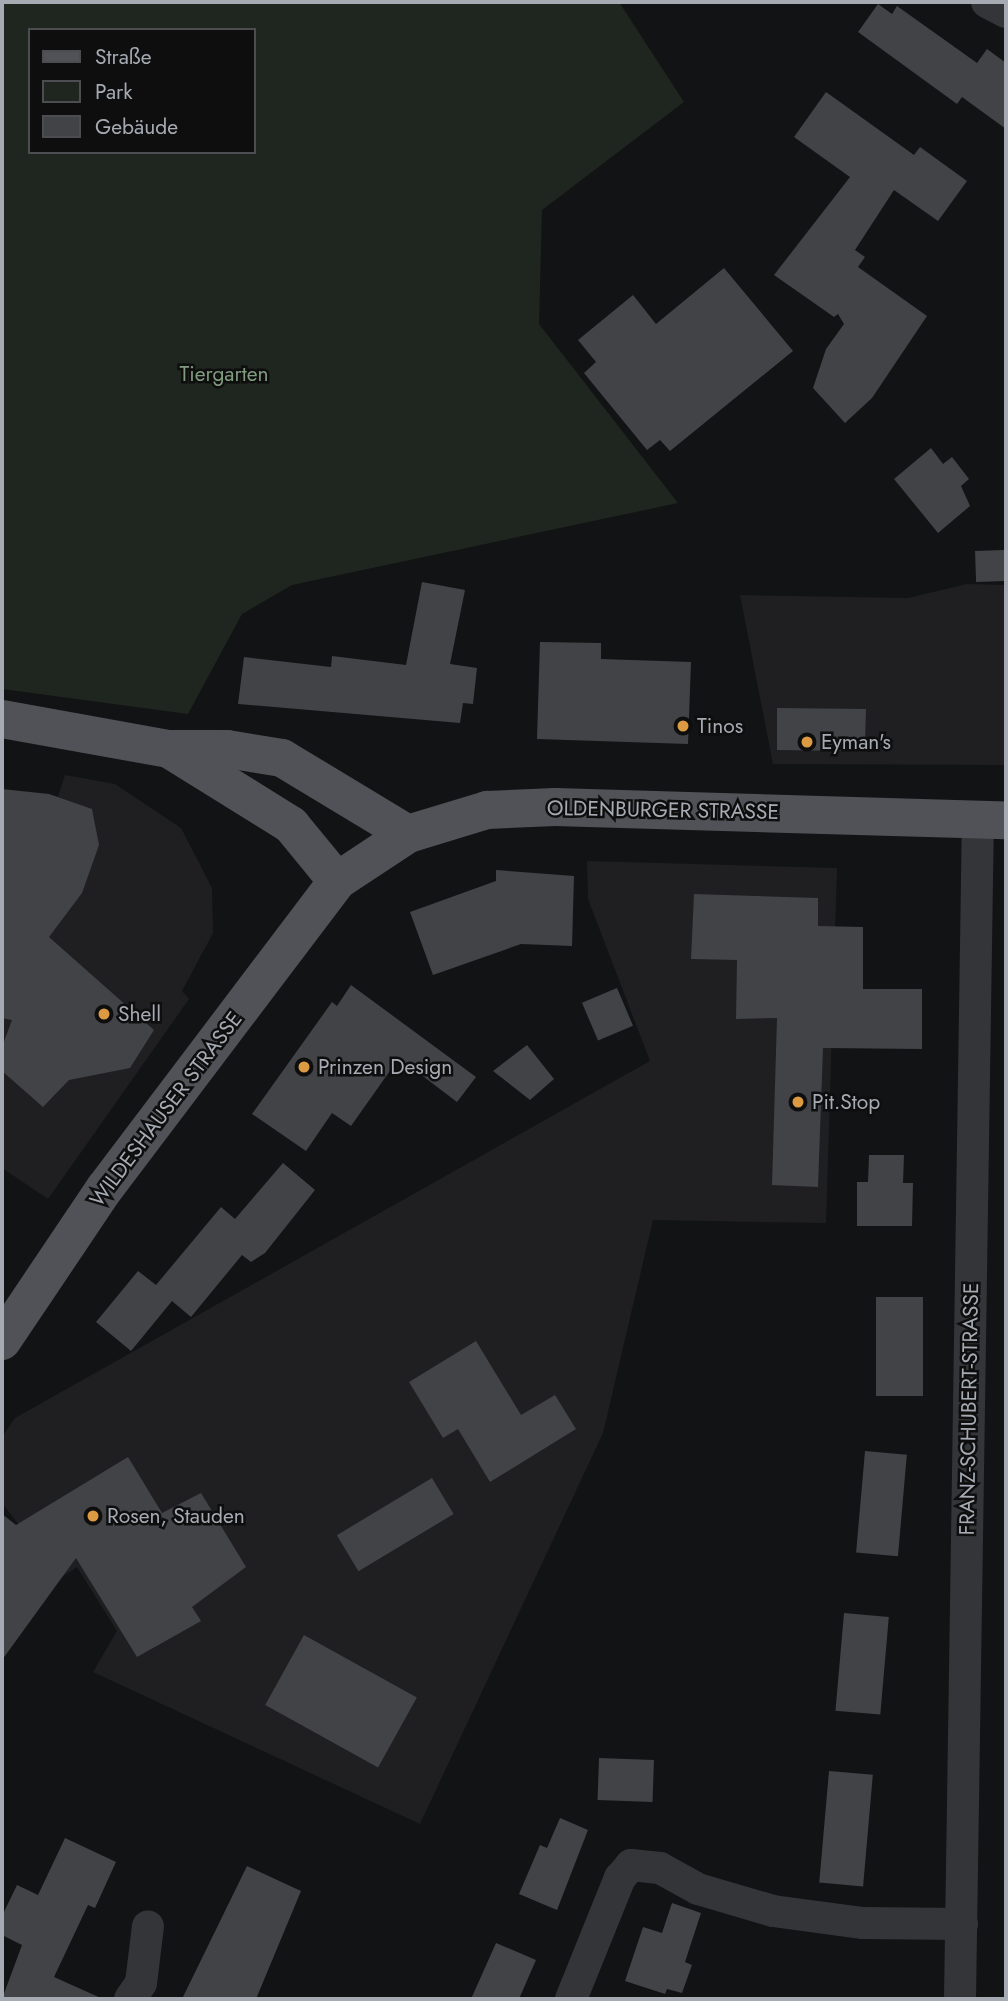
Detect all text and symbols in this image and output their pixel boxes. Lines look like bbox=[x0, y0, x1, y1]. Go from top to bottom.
legend bbox=[28, 28, 256, 154]
text: Straße bbox=[95, 42, 152, 72]
text: Park bbox=[95, 77, 132, 107]
text: Gebäude bbox=[95, 112, 178, 142]
park label: Tiergarten bbox=[179, 361, 269, 387]
place label: Tinos bbox=[697, 713, 743, 739]
marker: Tinos bbox=[675, 718, 691, 734]
place label: Eyman's bbox=[821, 729, 891, 755]
marker: Eyman's bbox=[799, 734, 815, 750]
street label: OLDENBURGER STRASSE bbox=[547, 795, 779, 825]
place label: Shell bbox=[118, 1001, 161, 1027]
marker: Shell bbox=[96, 1006, 112, 1022]
street label: WILDESHAUSER STRASSE bbox=[85, 1007, 247, 1211]
place label: Prinzen Design bbox=[318, 1054, 452, 1080]
marker: Prinzen Design bbox=[296, 1059, 312, 1075]
place label: Pit.Stop bbox=[812, 1089, 880, 1115]
marker: Pit.Stop bbox=[790, 1094, 806, 1110]
street label: FRANZ-SCHUBERT-STRASSE bbox=[954, 1282, 984, 1536]
place label: Rosen, Stauden bbox=[107, 1503, 245, 1529]
marker: Rosen, Stauden bbox=[85, 1508, 101, 1524]

